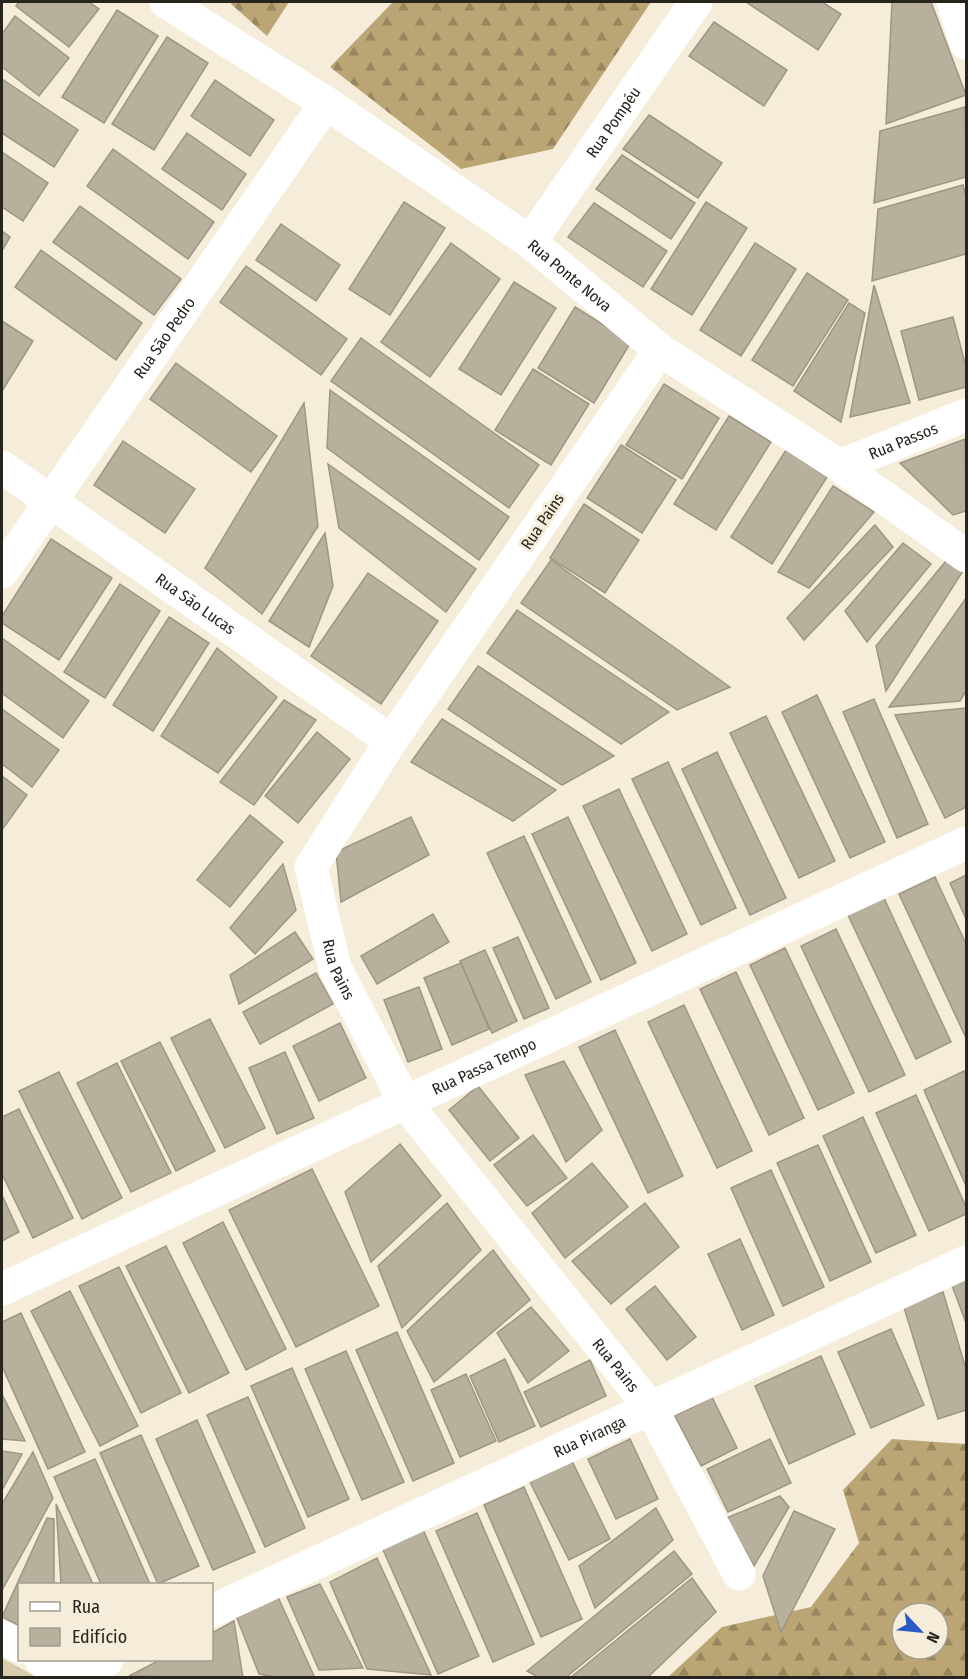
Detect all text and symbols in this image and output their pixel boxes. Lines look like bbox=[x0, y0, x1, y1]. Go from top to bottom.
street label: Rua Pompéu bbox=[582, 83, 645, 161]
street label: Rua Ponte Nova bbox=[524, 235, 615, 316]
street label: Rua São Pedro bbox=[130, 293, 199, 382]
street label: Rua Passos bbox=[866, 418, 941, 463]
street label: Rua Pains bbox=[517, 490, 568, 553]
street label: Rua São Lucas bbox=[152, 569, 239, 639]
street label: Rua Pains bbox=[318, 937, 359, 1003]
street label: Rua Passa Tempo bbox=[429, 1034, 539, 1099]
street label: Rua Pains bbox=[588, 1335, 643, 1396]
street label: Rua Piranga bbox=[551, 1412, 629, 1462]
legend bbox=[18, 1583, 213, 1661]
text: Rua bbox=[72, 1596, 100, 1618]
north arrow bbox=[890, 1601, 950, 1661]
text: Edifício bbox=[72, 1626, 127, 1648]
text: N bbox=[922, 1629, 944, 1646]

